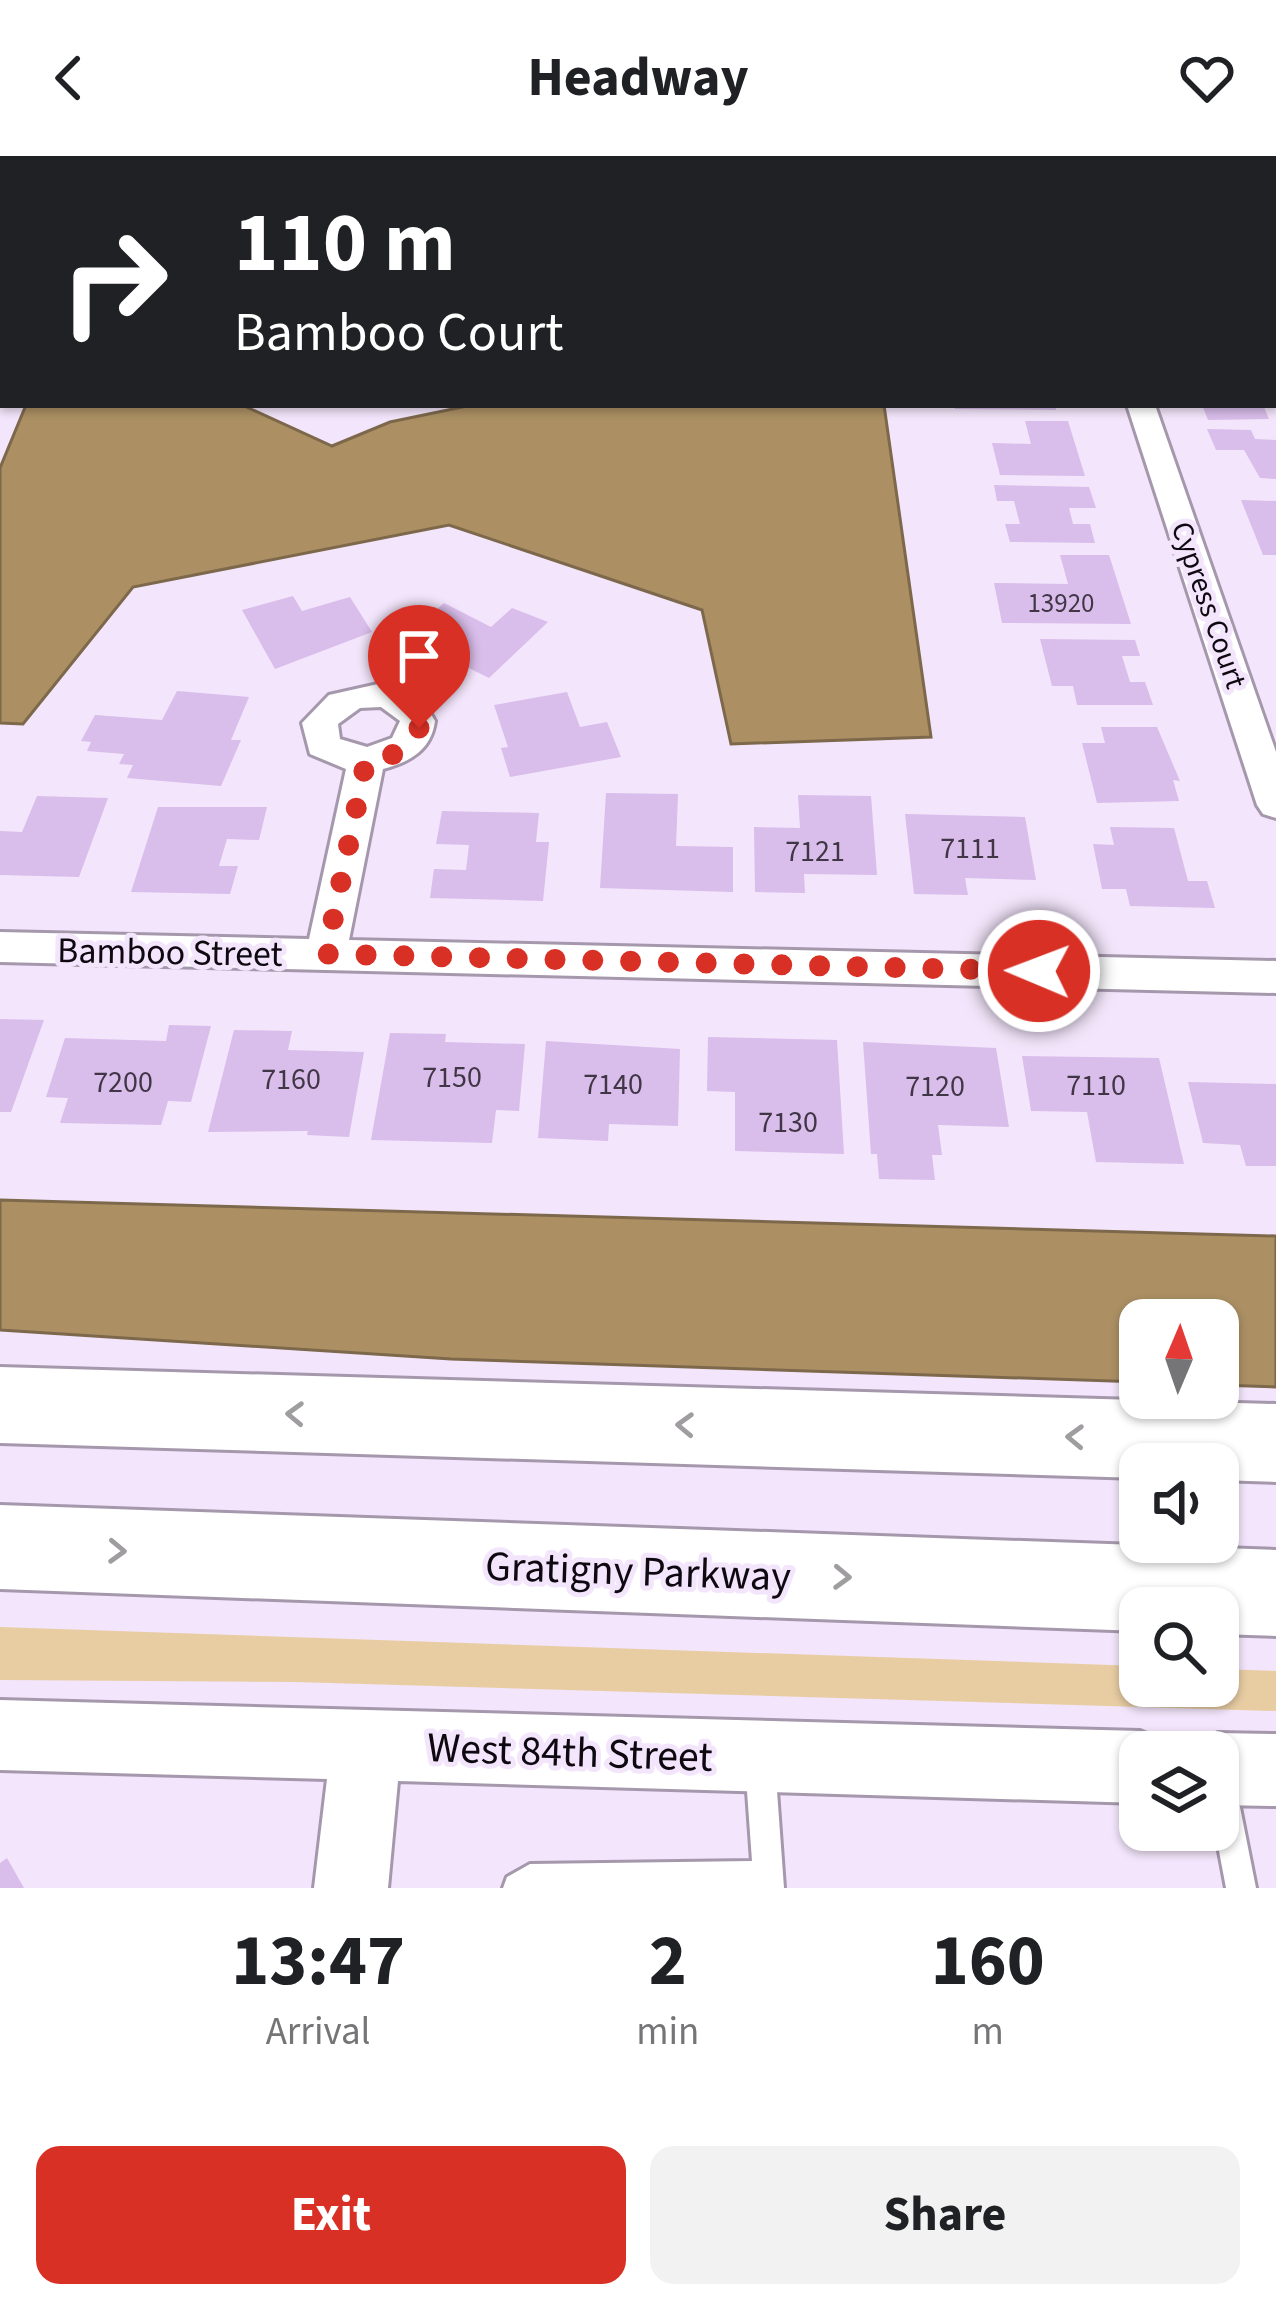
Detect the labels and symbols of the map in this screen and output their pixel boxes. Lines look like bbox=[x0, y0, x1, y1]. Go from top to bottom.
street label: Cypress Court bbox=[1160, 516, 1257, 694]
house number: 13920 bbox=[1027, 584, 1095, 623]
pin bbox=[368, 605, 470, 728]
house number: 7111 bbox=[940, 827, 1000, 870]
house number: 7121 bbox=[785, 830, 845, 873]
position arrow bbox=[976, 908, 1102, 1034]
street label: Bamboo Street bbox=[57, 925, 283, 980]
house number: 7150 bbox=[422, 1056, 482, 1099]
house number: 7160 bbox=[261, 1058, 321, 1101]
house number: 7200 bbox=[93, 1061, 153, 1104]
house number: 7140 bbox=[583, 1063, 643, 1106]
house number: 7110 bbox=[1066, 1064, 1126, 1107]
house number: 7120 bbox=[905, 1065, 965, 1108]
house number: 7130 bbox=[758, 1101, 818, 1144]
north arrow bbox=[1119, 1299, 1239, 1419]
one-way arrow bbox=[285, 1401, 304, 1427]
one-way arrow bbox=[675, 1413, 694, 1439]
one-way arrow bbox=[1065, 1424, 1084, 1450]
street label: Gratigny Parkway bbox=[484, 1537, 792, 1607]
one-way arrow bbox=[108, 1538, 127, 1564]
one-way arrow bbox=[833, 1564, 852, 1590]
street label: West 84th Street bbox=[426, 1718, 714, 1788]

